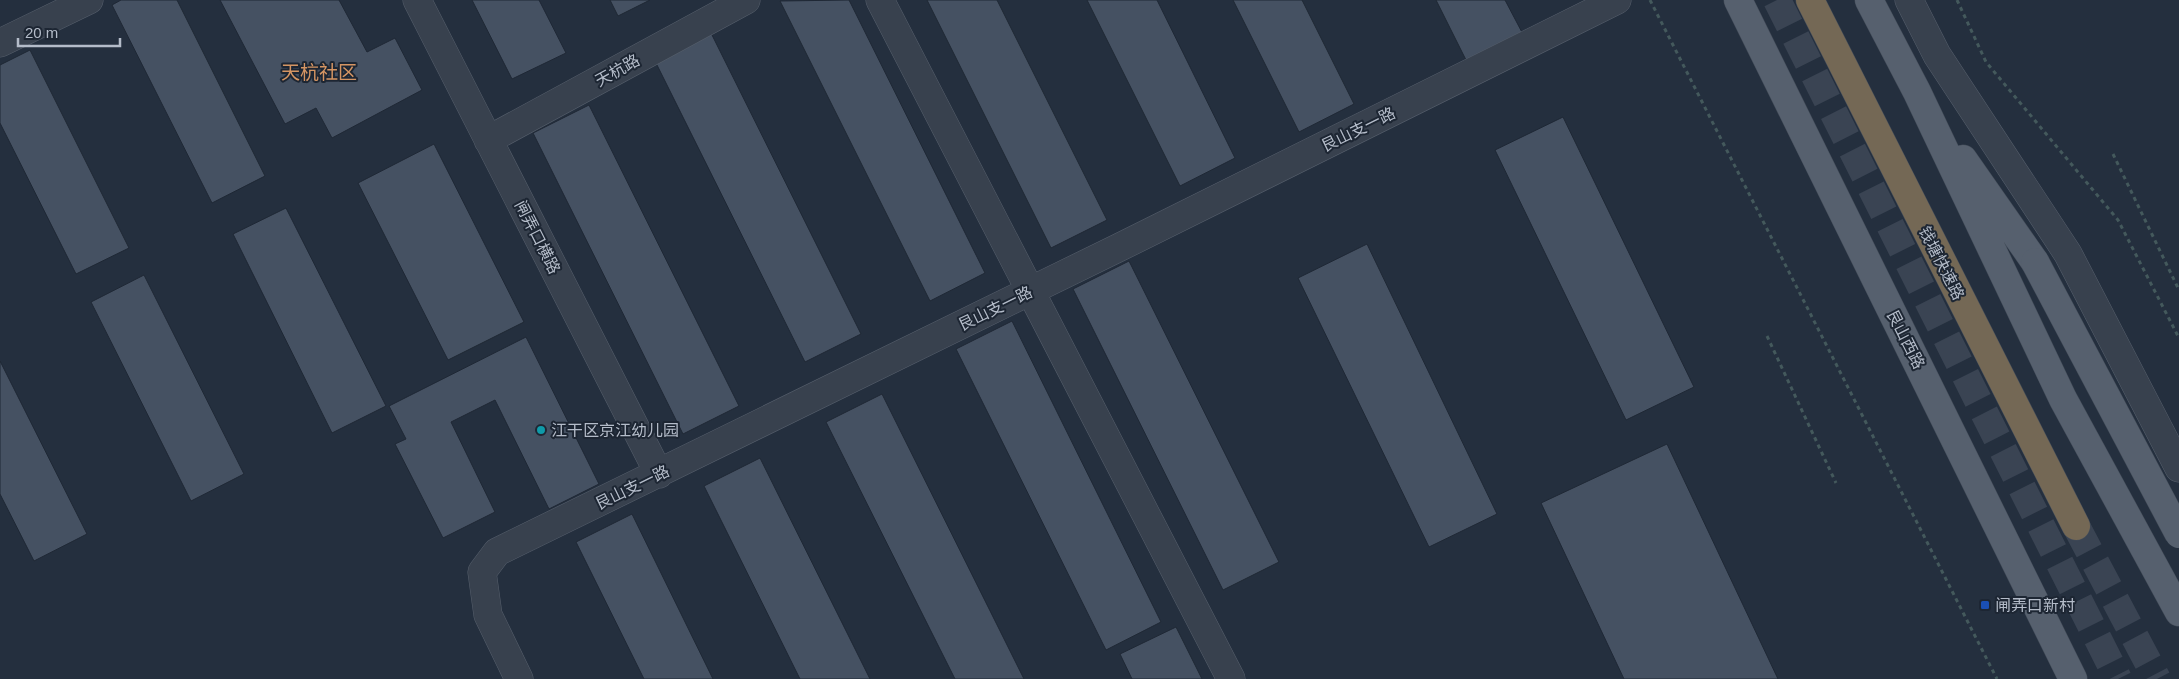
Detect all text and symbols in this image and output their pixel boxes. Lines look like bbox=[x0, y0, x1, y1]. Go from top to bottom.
scale bar bbox=[18, 15, 120, 47]
text: 20 m bbox=[25, 24, 58, 41]
street label: 天杭路 bbox=[592, 51, 642, 90]
district label: 天杭社区 bbox=[281, 62, 357, 83]
street label: 艮山支一路 bbox=[1319, 104, 1398, 155]
street label: 闸弄口横路 bbox=[512, 198, 563, 277]
street label: 钱塘快速路 bbox=[1916, 224, 1967, 303]
street label: 艮山支一路 bbox=[956, 283, 1035, 334]
street label: 艮山西路 bbox=[1883, 307, 1928, 372]
place label: 江干区京江幼儿园 bbox=[551, 422, 679, 439]
marker: 江干区京江幼儿园 bbox=[535, 424, 547, 436]
street label: 艮山支一路 bbox=[593, 462, 672, 513]
place label: 闸弄口新村 bbox=[1995, 597, 2075, 614]
marker: 闸弄口新村 bbox=[1979, 599, 1991, 611]

